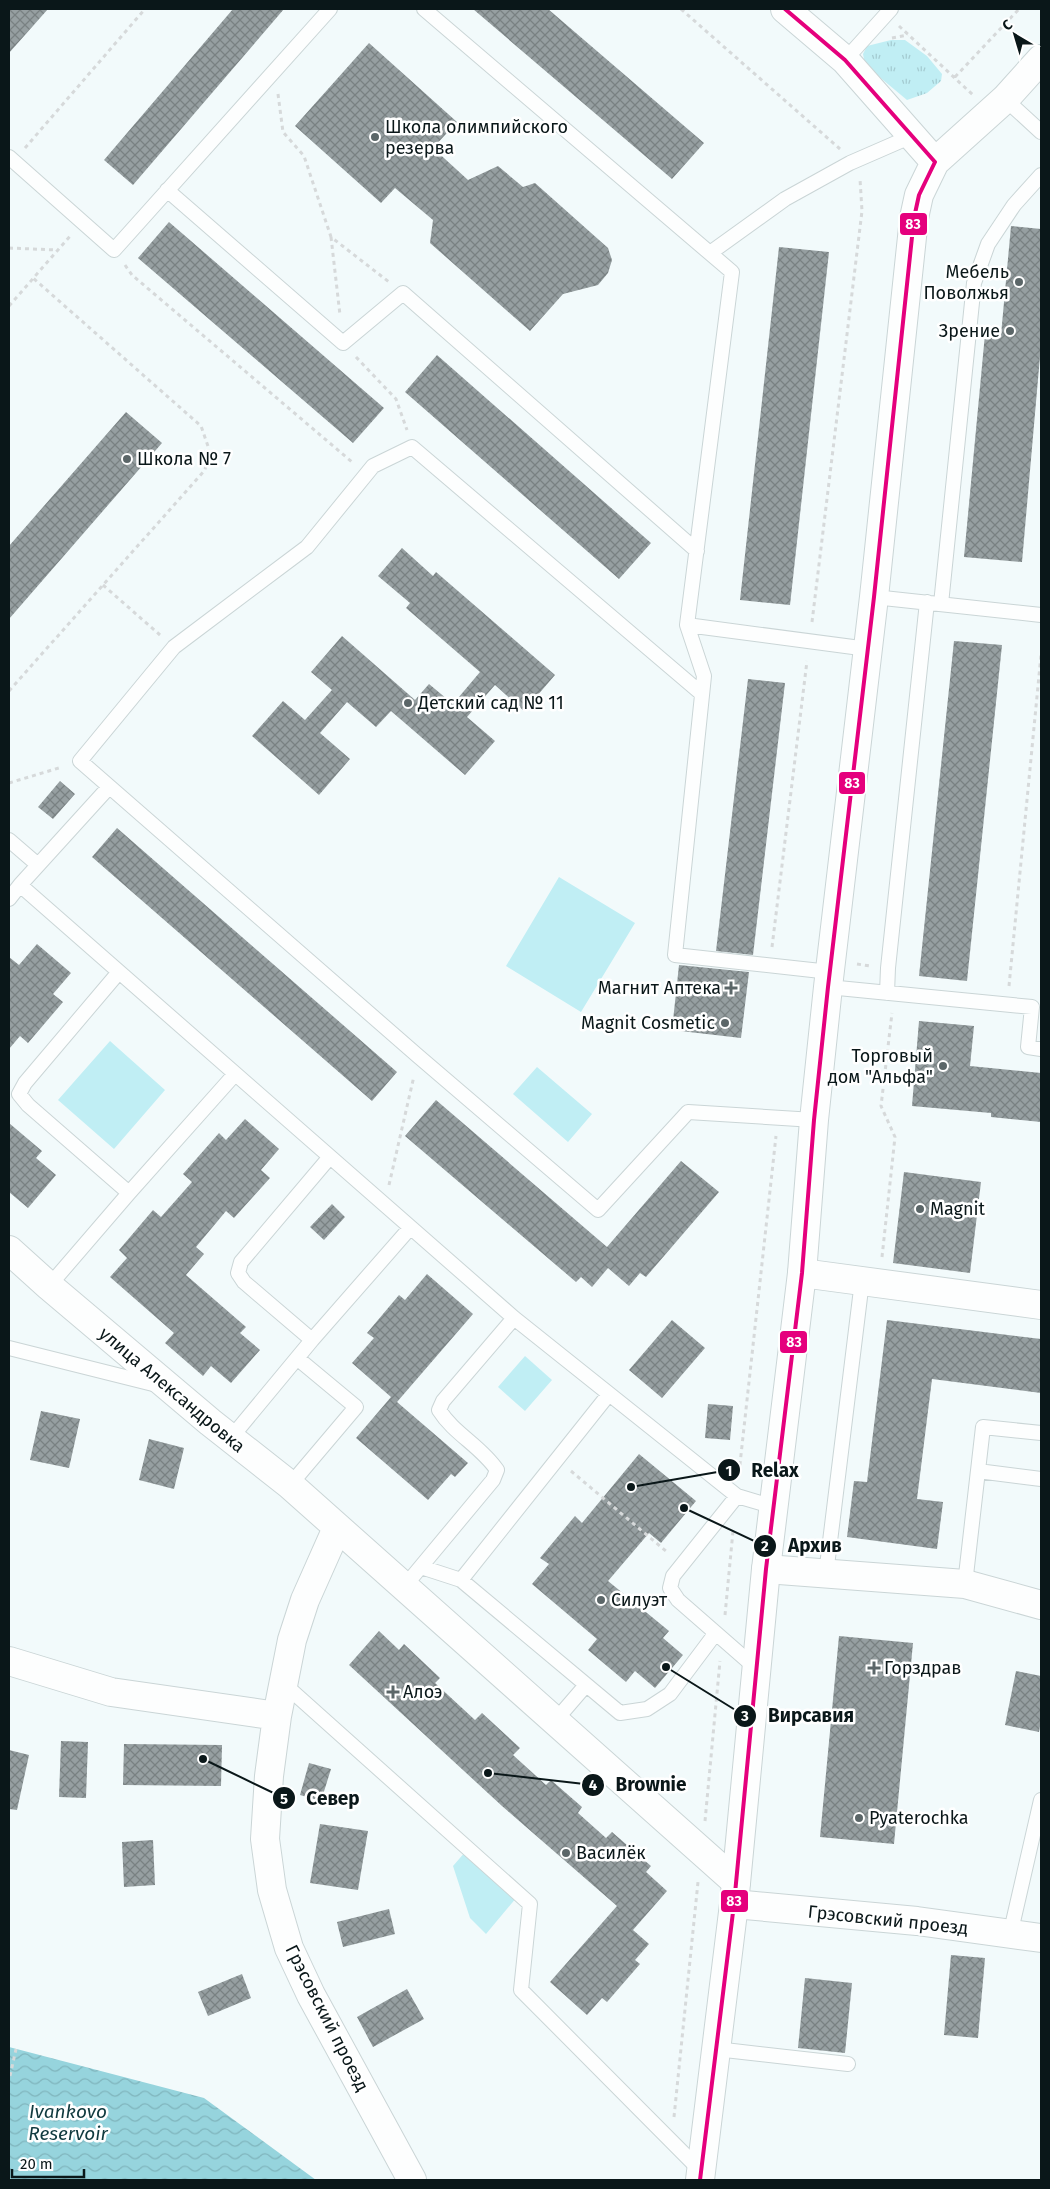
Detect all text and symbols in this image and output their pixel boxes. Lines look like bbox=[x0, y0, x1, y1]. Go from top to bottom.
north arrow bbox=[990, 10, 1040, 60]
text: С bbox=[999, 16, 1016, 34]
place label: Школа олимпийского резерва bbox=[385, 116, 568, 159]
marker: Школа олимпийского резерва bbox=[369, 131, 381, 143]
line badge: 83 bbox=[899, 212, 928, 236]
text: 83 bbox=[905, 216, 921, 233]
place label: Мебель Поволжья bbox=[923, 261, 1009, 304]
marker: Мебель Поволжья bbox=[1013, 276, 1025, 288]
place label: Зрение bbox=[939, 320, 1000, 342]
marker: Зрение bbox=[1004, 325, 1016, 337]
place label: Школа № 7 bbox=[137, 448, 231, 470]
marker: Школа № 7 bbox=[121, 453, 133, 465]
place label: Детский сад № 11 bbox=[417, 692, 564, 714]
marker: Детский сад № 11 bbox=[402, 697, 414, 709]
line badge: 83 bbox=[838, 771, 866, 795]
text: 83 bbox=[844, 775, 860, 792]
place label: Магнит Аптека bbox=[598, 977, 721, 999]
marker: Магнит Аптека bbox=[725, 982, 737, 994]
place label: Magnit Cosmetic bbox=[581, 1012, 715, 1034]
marker: Magnit Cosmetic bbox=[719, 1017, 731, 1029]
place label: Торговый дом "Альфа" bbox=[828, 1045, 933, 1088]
marker: Торговый дом "Альфа" bbox=[937, 1060, 949, 1072]
place label: Magnit bbox=[930, 1198, 986, 1220]
marker: Magnit bbox=[914, 1203, 926, 1215]
street label: улица Александровка bbox=[95, 1323, 249, 1457]
line badge: 83 bbox=[779, 1330, 808, 1354]
text: 83 bbox=[786, 1334, 802, 1351]
callout: Relax bbox=[716, 1453, 809, 1487]
text: Relax bbox=[751, 1459, 799, 1482]
text: 1 bbox=[726, 1462, 732, 1480]
callout: Архив bbox=[753, 1529, 852, 1563]
text: Архив bbox=[787, 1534, 842, 1557]
text: 2 bbox=[761, 1537, 769, 1555]
place label: Силуэт bbox=[611, 1589, 668, 1611]
marker: Силуэт bbox=[595, 1594, 607, 1606]
place label: Горздрав bbox=[884, 1657, 961, 1679]
marker: Горздрав bbox=[868, 1662, 880, 1674]
place label: Алоэ bbox=[403, 1681, 442, 1703]
marker: Алоэ bbox=[387, 1686, 399, 1698]
callout: Вирсавия bbox=[733, 1699, 864, 1733]
text: Вирсавия bbox=[768, 1704, 854, 1727]
text: 3 bbox=[740, 1707, 749, 1725]
callout: Brownie bbox=[581, 1768, 696, 1802]
text: Brownie bbox=[616, 1773, 686, 1796]
text: 4 bbox=[589, 1776, 598, 1794]
callout: Север bbox=[272, 1781, 370, 1815]
text: Север bbox=[306, 1787, 360, 1810]
text: 5 bbox=[280, 1790, 288, 1808]
place label: Pyaterochka bbox=[869, 1807, 969, 1829]
marker: Pyaterochka bbox=[853, 1812, 865, 1824]
place label: Василёк bbox=[576, 1842, 646, 1864]
marker: Василёк bbox=[560, 1847, 572, 1859]
line badge: 83 bbox=[720, 1889, 749, 1913]
text: 83 bbox=[726, 1893, 742, 1910]
street label: Грэсовский проезд bbox=[807, 1901, 969, 1939]
street label: Грэсовский проезд bbox=[281, 1941, 373, 2095]
water label: Ivankovo Reservoir bbox=[28, 2100, 108, 2145]
scale bar bbox=[12, 2146, 85, 2178]
text: 20 m bbox=[20, 2155, 53, 2173]

